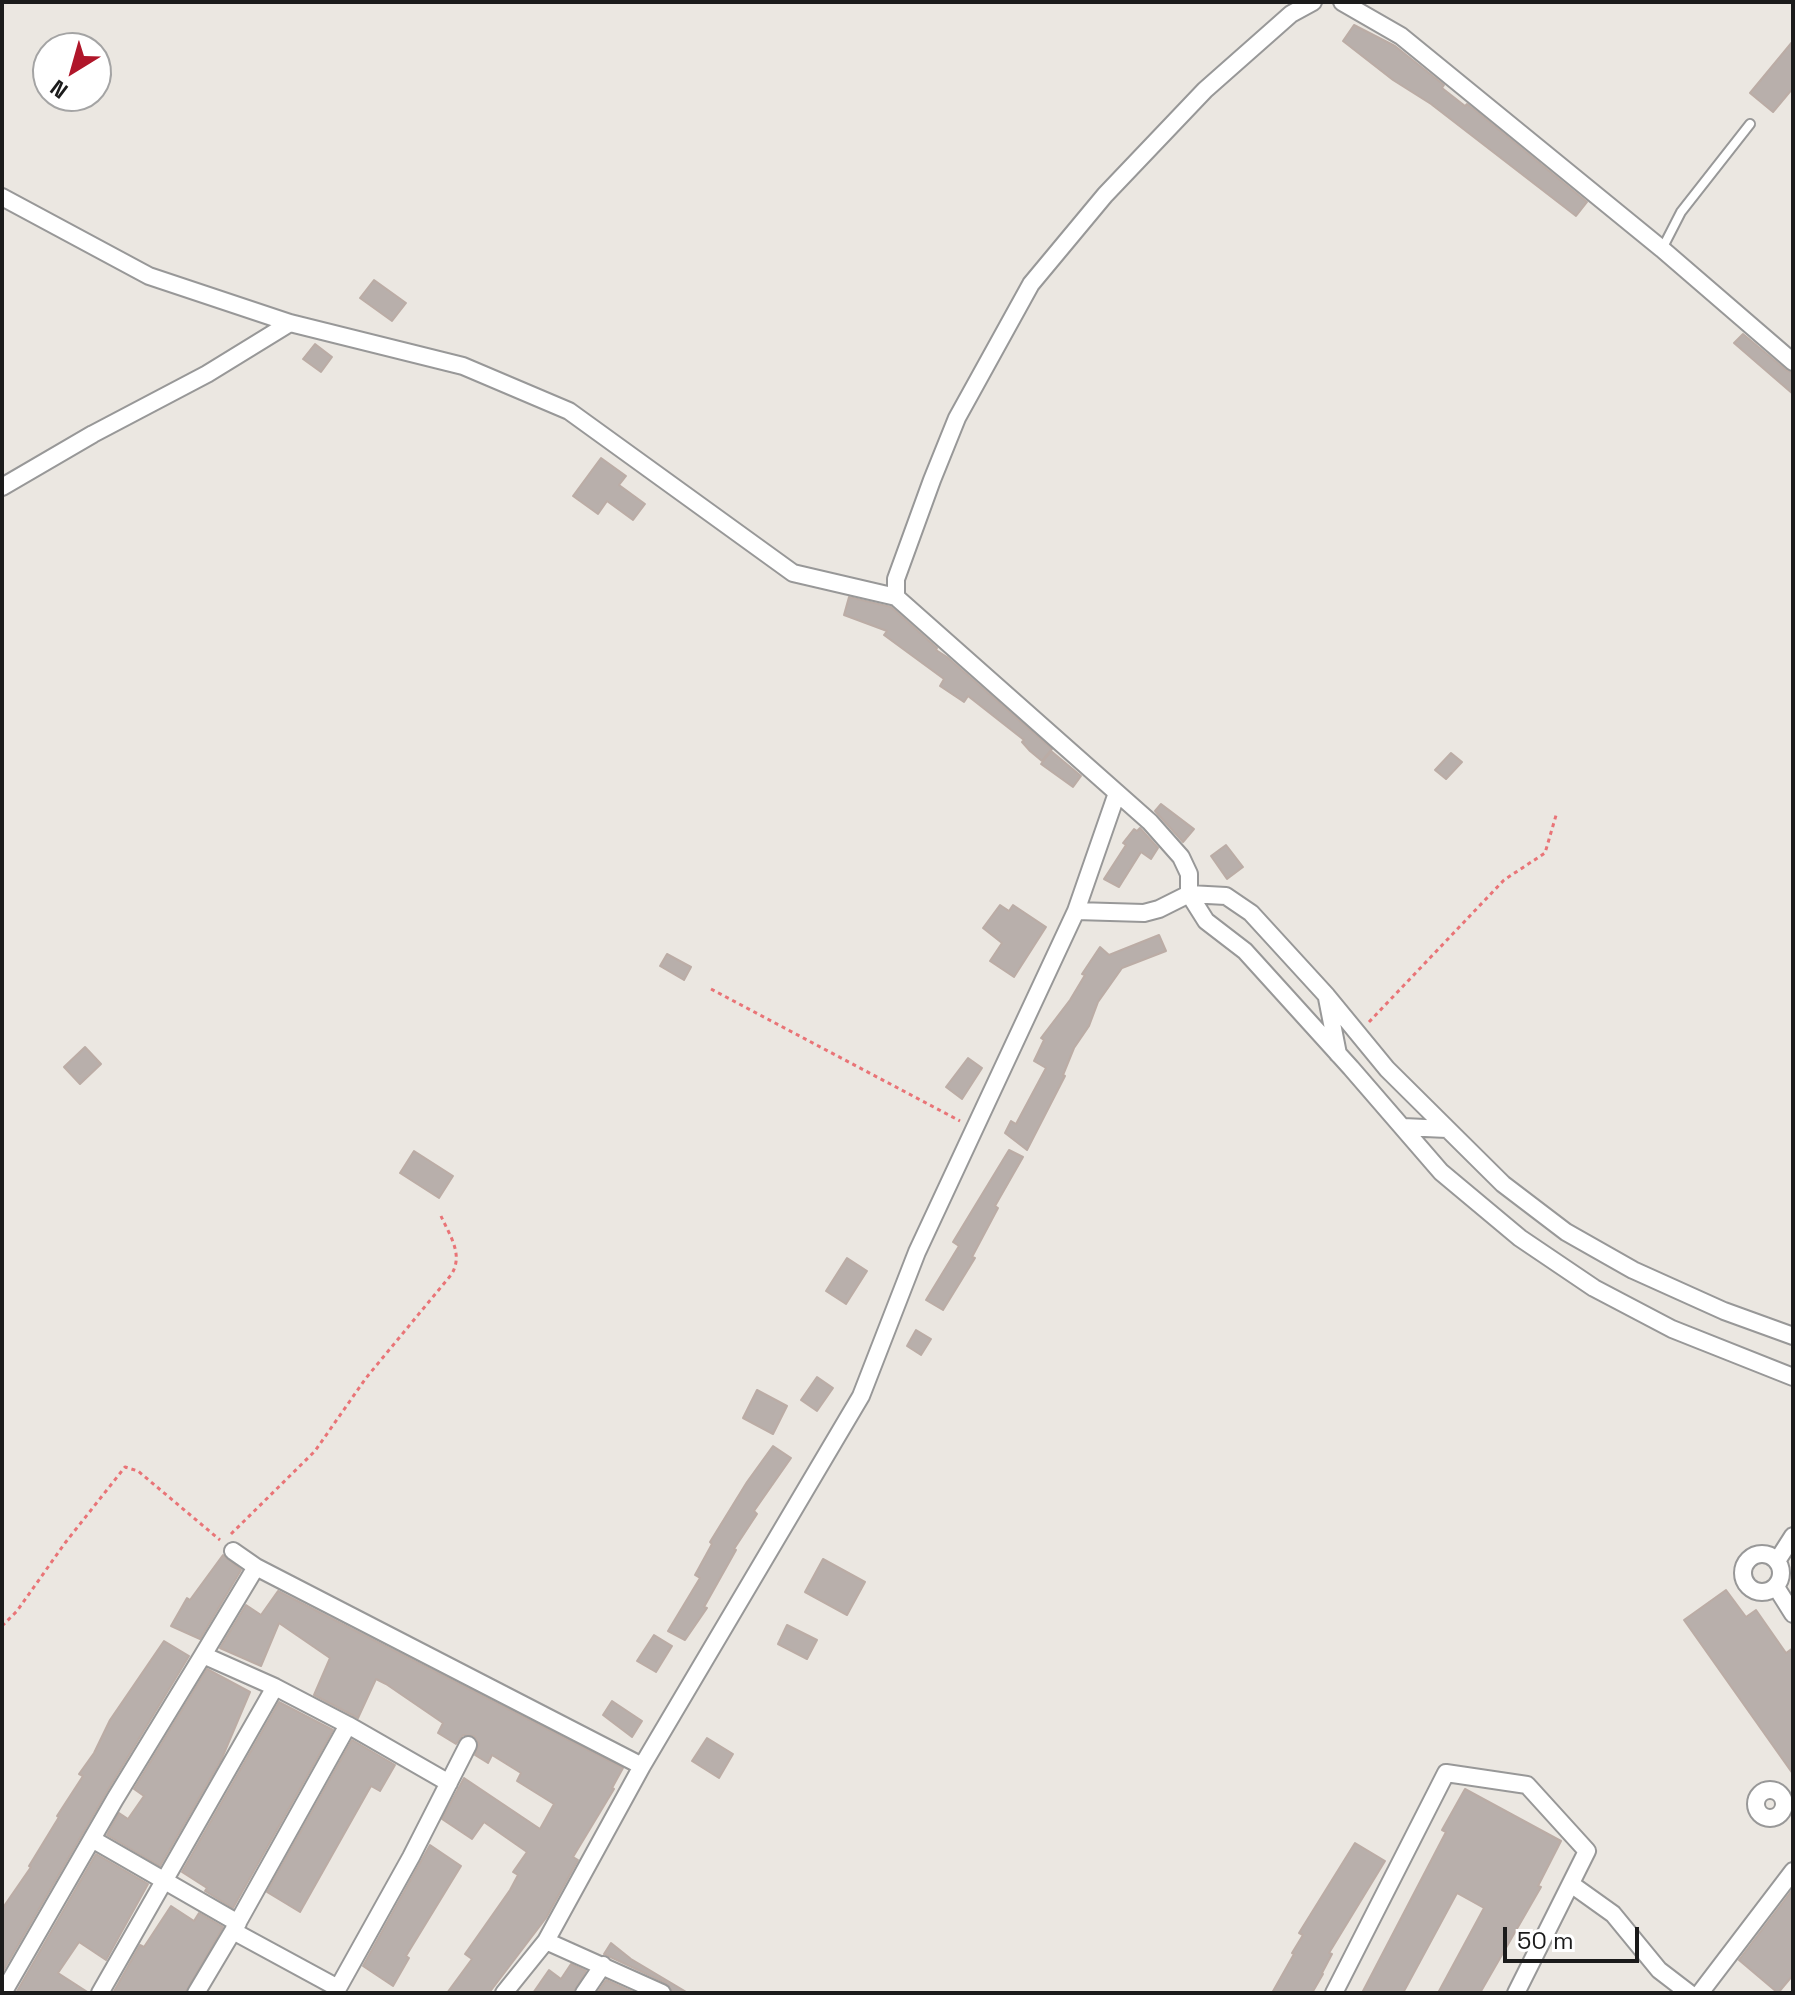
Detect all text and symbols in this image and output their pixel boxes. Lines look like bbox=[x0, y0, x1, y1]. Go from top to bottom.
north arrow bbox=[32, 32, 112, 112]
text: N bbox=[44, 74, 73, 105]
scale bar bbox=[1507, 1911, 1643, 1961]
text: 50 m bbox=[1517, 1925, 1574, 1956]

